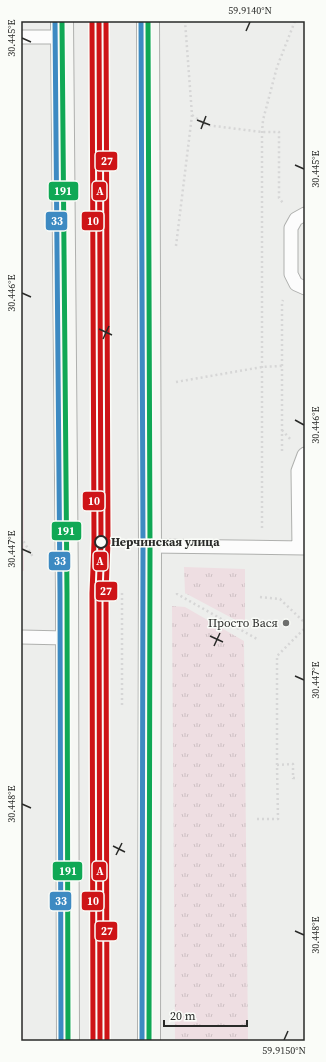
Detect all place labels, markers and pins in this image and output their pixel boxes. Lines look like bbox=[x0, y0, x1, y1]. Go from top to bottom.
place label: Нерчинская улица bbox=[111, 534, 220, 550]
marker: Нерчинская улица bbox=[94, 535, 108, 549]
place label: Просто Вася bbox=[208, 615, 278, 631]
marker: Просто Вася bbox=[281, 618, 291, 628]

